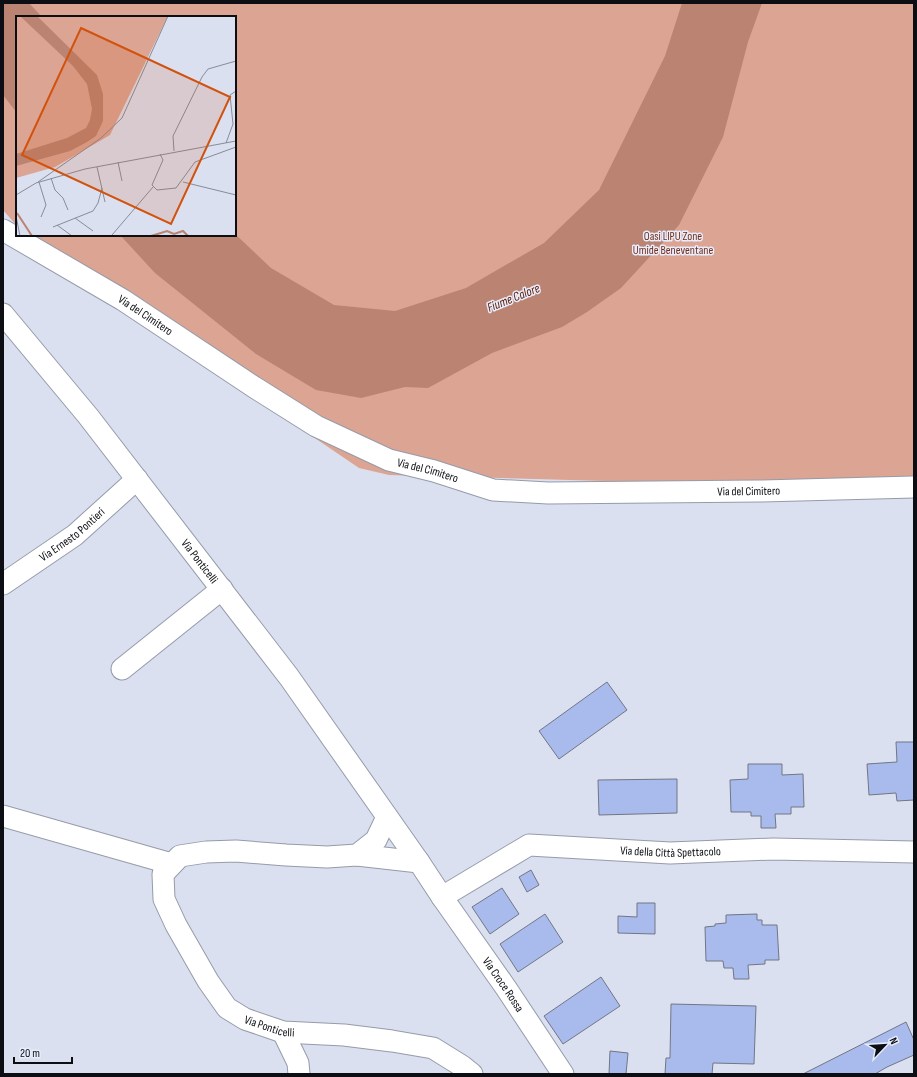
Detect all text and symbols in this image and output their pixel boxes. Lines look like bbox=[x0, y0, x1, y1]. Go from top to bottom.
inset map bbox=[16, 16, 236, 236]
park label: Oasi LIPU Zone Umide Beneventane bbox=[633, 229, 713, 258]
water label: Fiume Calore bbox=[485, 280, 542, 316]
street label: Via del Cimitero bbox=[115, 292, 176, 339]
street label: Via del Cimitero bbox=[395, 455, 460, 486]
street label: Via del Cimitero bbox=[717, 483, 780, 499]
street label: Via Ernesto Pontieri bbox=[37, 505, 108, 565]
street label: Via Ponticelli bbox=[178, 536, 221, 587]
street label: Via della Città Spettacolo bbox=[620, 843, 721, 861]
street label: Via Croce Rossa bbox=[479, 954, 527, 1015]
street label: Via Ponticelli bbox=[242, 1012, 295, 1041]
north arrow bbox=[865, 1025, 905, 1065]
text: N bbox=[886, 1036, 901, 1047]
scale bar bbox=[14, 1039, 72, 1065]
text: 20 m bbox=[20, 1046, 40, 1061]

